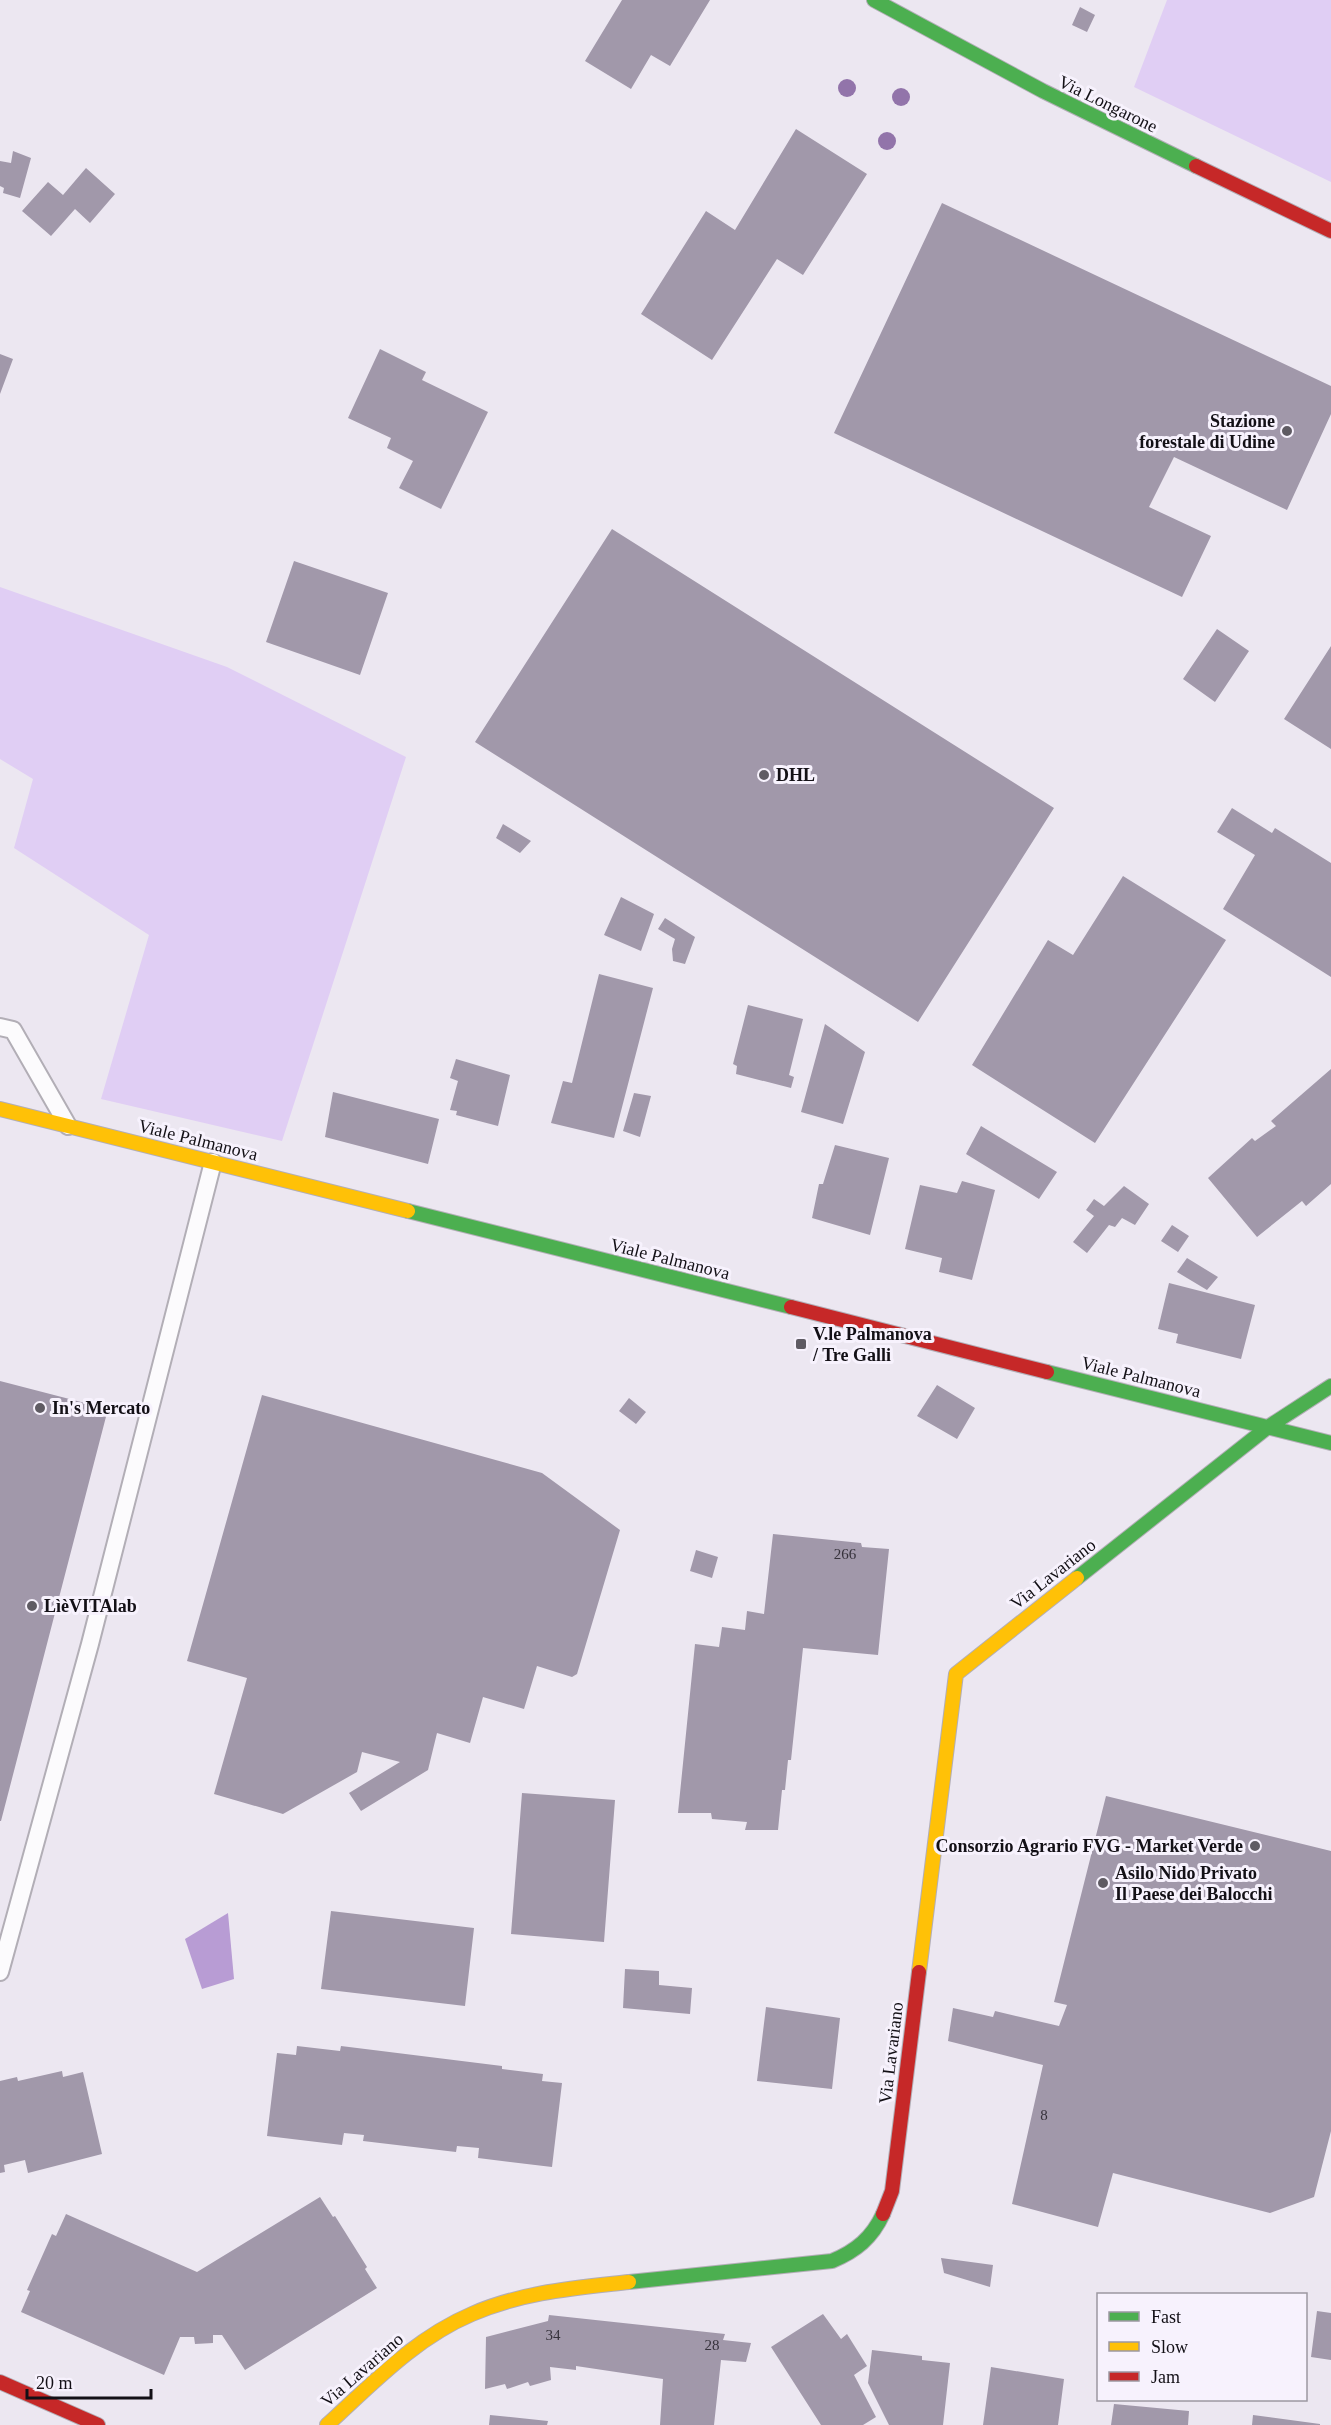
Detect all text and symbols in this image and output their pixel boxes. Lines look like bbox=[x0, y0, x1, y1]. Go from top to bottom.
street label: Via Longarone bbox=[1055, 71, 1161, 137]
place label: Stazione forestale di Udine bbox=[1139, 411, 1275, 452]
marker: Stazione forestale di Udine bbox=[1280, 424, 1294, 438]
place label: DHL bbox=[776, 765, 815, 785]
marker: DHL bbox=[757, 768, 771, 782]
street label: Viale Palmanova bbox=[136, 1115, 260, 1165]
street label: Viale Palmanova bbox=[608, 1234, 732, 1284]
place label: V.le Palmanova / Tre Galli bbox=[812, 1324, 932, 1365]
marker: V.le Palmanova / Tre Galli bbox=[794, 1337, 808, 1351]
street label: Viale Palmanova bbox=[1079, 1352, 1203, 1402]
place label: In's Mercato bbox=[52, 1398, 150, 1418]
marker: In's Mercato bbox=[33, 1401, 47, 1415]
street label: Via Lavariano bbox=[1007, 1535, 1099, 1613]
house number: 266 bbox=[834, 1546, 857, 1562]
place label: LìèVITAlab bbox=[44, 1596, 137, 1616]
marker: LìèVITAlab bbox=[25, 1599, 39, 1613]
place label: Consorzio Agrario FVG - Market Verde bbox=[936, 1836, 1243, 1856]
marker: Consorzio Agrario FVG - Market Verde bbox=[1248, 1839, 1262, 1853]
place label: Asilo Nido Privato Il Paese dei Balocchi bbox=[1115, 1863, 1272, 1904]
marker: Asilo Nido Privato Il Paese dei Balocchi bbox=[1096, 1876, 1110, 1890]
street label: Via Lavariano bbox=[875, 2001, 907, 2105]
house number: 8 bbox=[1040, 2107, 1048, 2123]
legend bbox=[1097, 2293, 1307, 2401]
text: Fast bbox=[1151, 2307, 1181, 2327]
house number: 34 bbox=[546, 2327, 561, 2343]
street label: Via Lavariano bbox=[317, 2329, 407, 2411]
house number: 28 bbox=[705, 2337, 720, 2353]
text: Slow bbox=[1151, 2337, 1188, 2357]
scale bar bbox=[27, 2362, 152, 2400]
text: Jam bbox=[1151, 2367, 1180, 2387]
text: 20 m bbox=[36, 2373, 73, 2393]

